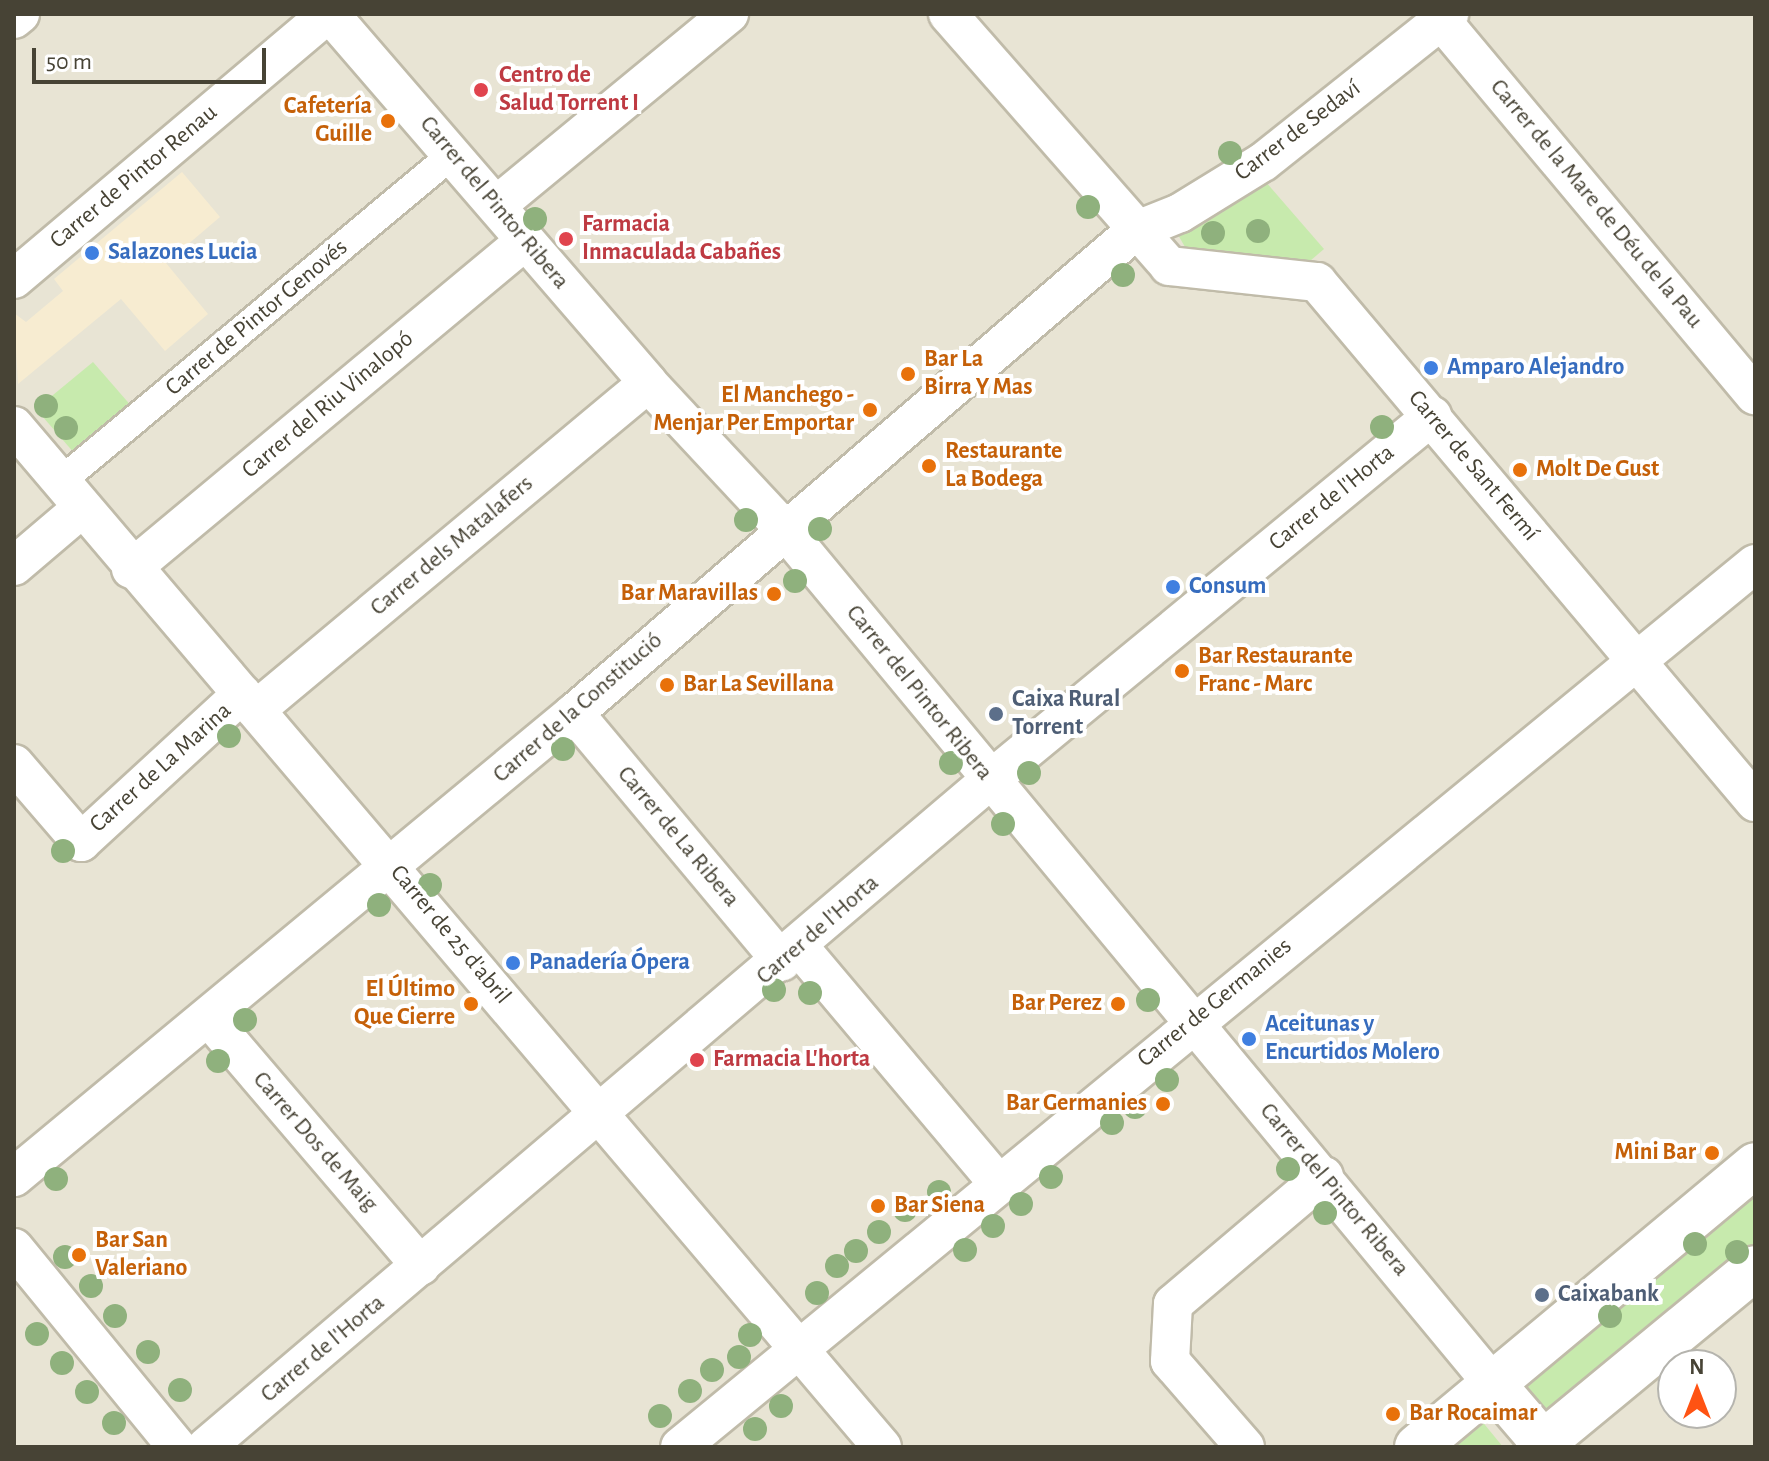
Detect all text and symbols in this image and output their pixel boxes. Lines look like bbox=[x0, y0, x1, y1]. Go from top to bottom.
scale bar bbox=[36, 32, 270, 82]
text: 50 m bbox=[46, 50, 92, 74]
place label: Centro de Salud Torrent I bbox=[499, 62, 639, 118]
street label: Carrer de Sedaví bbox=[1229, 74, 1367, 188]
street label: Carrer de la Mare de Déu de la Pau bbox=[1483, 74, 1709, 334]
marker: Centro de Salud Torrent I bbox=[470, 79, 492, 101]
place label: Cafetería Guille bbox=[284, 93, 372, 149]
street label: Carrer de Pintor Renau bbox=[44, 99, 224, 255]
street label: Carrer del Pintor Ribera bbox=[413, 110, 575, 296]
marker: Cafetería Guille bbox=[379, 112, 397, 130]
place label: Farmacia Inmaculada Cabañes bbox=[582, 211, 781, 267]
marker: Farmacia Inmaculada Cabañes bbox=[557, 230, 575, 248]
street label: Carrer de Pintor Genovés bbox=[160, 233, 354, 403]
place label: Salazones Lucia bbox=[108, 239, 258, 267]
marker: Salazones Lucia bbox=[83, 244, 101, 262]
street label: Carrer del Riu Vinalopó bbox=[236, 325, 420, 485]
place label: Bar La Birra Y Mas bbox=[924, 346, 1032, 402]
place label: Amparo Alejandro bbox=[1447, 354, 1624, 382]
marker: Amparo Alejandro bbox=[1422, 359, 1440, 377]
marker: Bar La Birra Y Mas bbox=[899, 365, 917, 383]
place label: El Manchego - Menjar Per Emportar bbox=[653, 382, 854, 438]
street label: Carrer de Sant Fermí bbox=[1402, 385, 1544, 547]
marker: El Manchego - Menjar Per Emportar bbox=[861, 401, 879, 419]
place label: Restaurante La Bodega bbox=[945, 438, 1062, 494]
street label: Carrer de l'Horta bbox=[1264, 439, 1400, 557]
place label: Molt De Gust bbox=[1536, 456, 1659, 484]
marker: Restaurante La Bodega bbox=[920, 457, 938, 475]
marker: Molt De Gust bbox=[1511, 461, 1529, 479]
street label: Carrer dels Matalafers bbox=[365, 470, 539, 622]
place label: Consum bbox=[1189, 573, 1266, 601]
marker: Consum bbox=[1164, 578, 1182, 596]
place label: Bar Maravillas bbox=[621, 580, 758, 608]
marker: Bar Maravillas bbox=[765, 585, 783, 603]
street label: Carrer del Pintor Ribera bbox=[839, 599, 999, 787]
street label: Carrer de la Constitució bbox=[487, 627, 669, 789]
place label: Bar Restaurante Franc - Marc bbox=[1198, 643, 1353, 699]
marker: Bar Restaurante Franc - Marc bbox=[1173, 662, 1191, 680]
place label: Bar La Sevillana bbox=[683, 671, 834, 699]
marker: Bar La Sevillana bbox=[658, 676, 676, 694]
place label: Caixa Rural Torrent bbox=[1012, 686, 1120, 742]
street label: Carrer de La Marina bbox=[84, 697, 238, 839]
marker: Caixa Rural Torrent bbox=[987, 705, 1005, 723]
street label: Carrer de La Ribera bbox=[611, 761, 745, 913]
street label: Carrer de 25 d'abril bbox=[383, 860, 517, 1010]
street label: Carrer de l'Horta bbox=[751, 869, 885, 991]
street label: Carrer de Germanies bbox=[1132, 932, 1298, 1074]
place label: Panadería Ópera bbox=[529, 949, 690, 977]
marker: Panadería Ópera bbox=[504, 954, 522, 972]
place label: El Último Que Cierre bbox=[354, 976, 455, 1032]
place label: Bar Perez bbox=[1011, 990, 1102, 1018]
marker: El Último Que Cierre bbox=[462, 995, 480, 1013]
marker: Bar Perez bbox=[1109, 995, 1127, 1013]
place label: Aceitunas y Encurtidos Molero bbox=[1265, 1011, 1440, 1067]
marker: Aceitunas y Encurtidos Molero bbox=[1240, 1030, 1258, 1048]
place label: Farmacia L'horta bbox=[713, 1046, 870, 1074]
marker: Farmacia L'horta bbox=[688, 1051, 706, 1069]
street label: Carrer Dos de Maig bbox=[246, 1066, 384, 1218]
place label: Bar Germanies bbox=[1006, 1090, 1147, 1118]
marker: Bar Germanies bbox=[1154, 1095, 1172, 1113]
street label: Carrer del Pintor Ribera bbox=[1253, 1097, 1415, 1283]
place label: Mini Bar bbox=[1614, 1139, 1696, 1167]
marker: Mini Bar bbox=[1703, 1144, 1721, 1162]
place label: Bar Siena bbox=[894, 1192, 985, 1220]
marker: Bar Siena bbox=[869, 1197, 887, 1215]
place label: Bar San Valeriano bbox=[95, 1227, 187, 1283]
marker: Bar San Valeriano bbox=[70, 1246, 88, 1264]
place label: Caixabank bbox=[1558, 1281, 1659, 1309]
marker: Caixabank bbox=[1533, 1286, 1551, 1304]
street label: Carrer de l'Horta bbox=[255, 1289, 391, 1409]
north arrow bbox=[1657, 1349, 1737, 1429]
text: N bbox=[1689, 1356, 1705, 1378]
place label: Bar Rocaimar bbox=[1409, 1400, 1537, 1428]
marker: Bar Rocaimar bbox=[1384, 1405, 1402, 1423]

